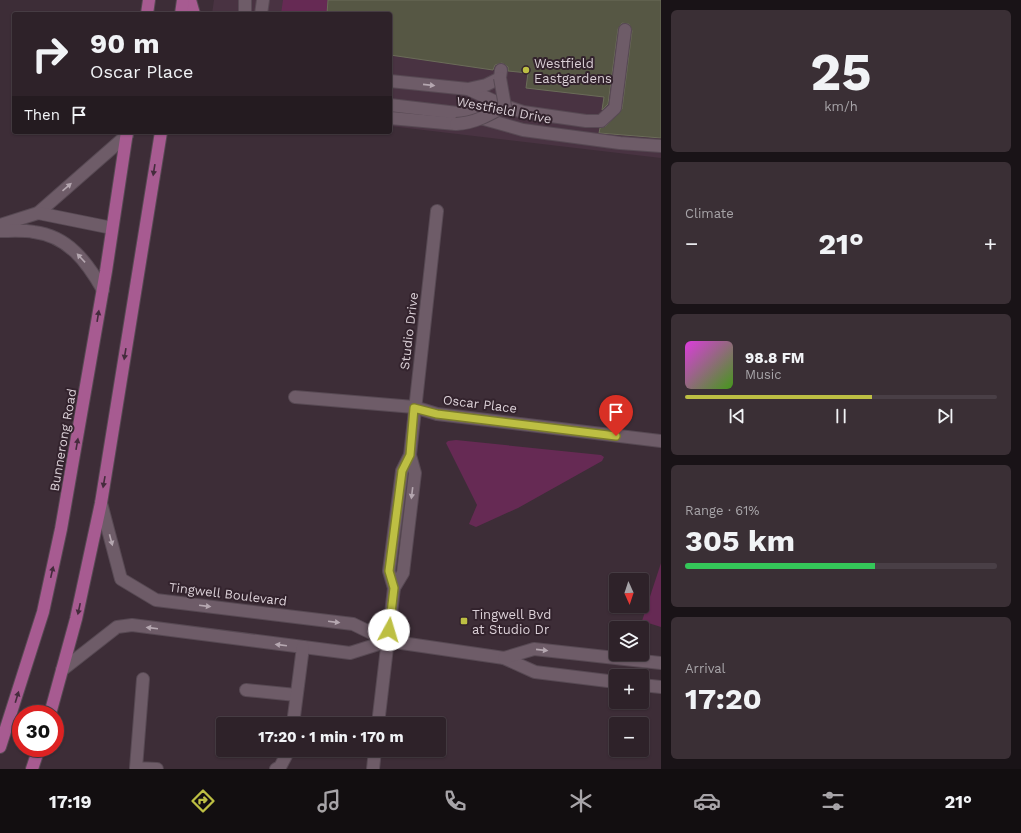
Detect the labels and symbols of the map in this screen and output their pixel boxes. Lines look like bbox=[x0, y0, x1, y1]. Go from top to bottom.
place label: Westfield Eastgardens bbox=[534, 56, 612, 86]
marker: Westfield Eastgardens bbox=[521, 65, 531, 75]
one-way arrow bbox=[423, 82, 435, 88]
street label: Westfield Drive bbox=[455, 93, 553, 127]
one-way arrow bbox=[151, 164, 157, 177]
one-way arrow bbox=[62, 182, 73, 191]
one-way arrow bbox=[77, 252, 86, 263]
street label: Studio Drive bbox=[397, 291, 421, 371]
one-way arrow bbox=[95, 310, 101, 322]
one-way arrow bbox=[122, 348, 128, 360]
street label: Bunnerong Road bbox=[47, 387, 79, 493]
street label: Oscar Place bbox=[442, 392, 518, 416]
pin bbox=[599, 395, 633, 436]
one-way arrow bbox=[74, 438, 80, 451]
one-way arrow bbox=[101, 476, 107, 489]
one-way arrow bbox=[409, 487, 416, 499]
one-way arrow bbox=[108, 534, 114, 546]
one-way arrow bbox=[49, 566, 55, 578]
north arrow bbox=[609, 573, 649, 613]
street label: Tingwell Boulevard bbox=[168, 579, 288, 609]
one-way arrow bbox=[75, 603, 81, 615]
one-way arrow bbox=[199, 603, 211, 609]
place label: Tingwell Bvd at Studio Dr bbox=[472, 607, 551, 637]
position arrow bbox=[368, 609, 410, 651]
marker: Tingwell Bvd at Studio Dr bbox=[459, 616, 469, 626]
one-way arrow bbox=[328, 618, 340, 625]
one-way arrow bbox=[146, 625, 158, 631]
one-way arrow bbox=[275, 641, 287, 648]
one-way arrow bbox=[536, 647, 548, 653]
one-way arrow bbox=[14, 691, 20, 703]
speed limit sign: 30 bbox=[12, 705, 64, 757]

